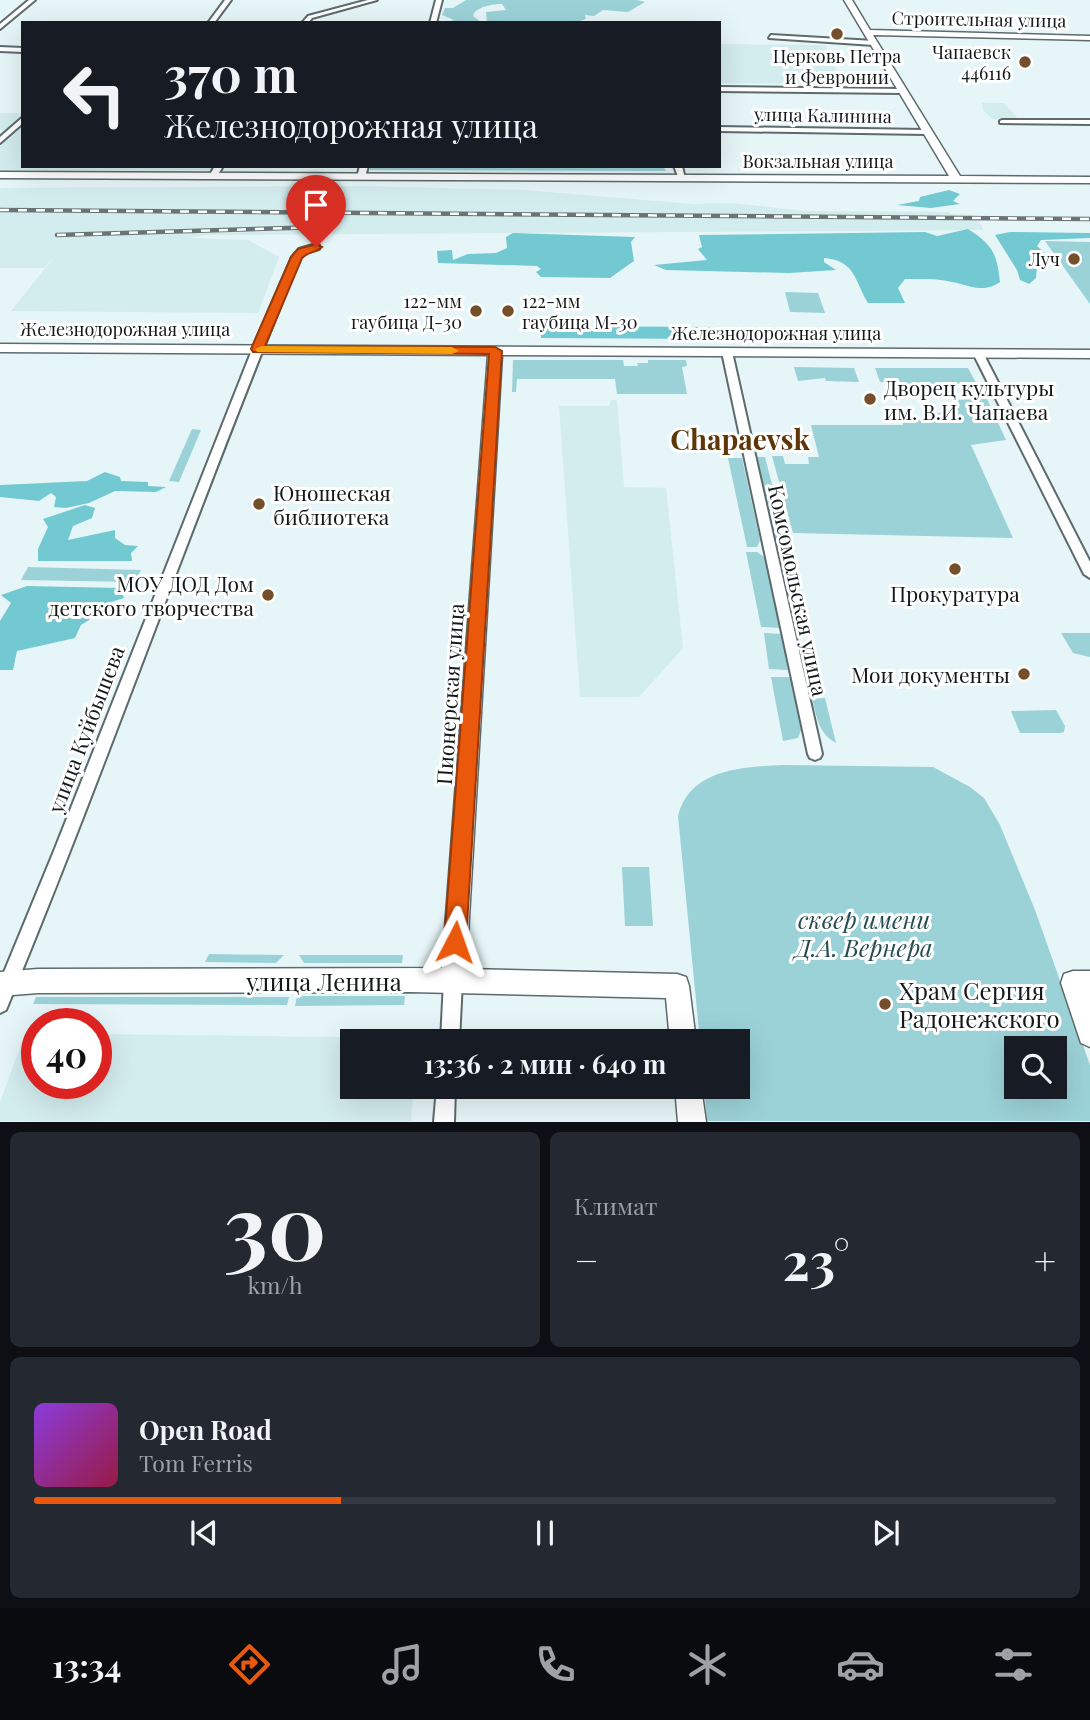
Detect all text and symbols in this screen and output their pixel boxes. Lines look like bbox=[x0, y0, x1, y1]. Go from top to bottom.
street label: Строительная улица bbox=[891, 5, 1067, 33]
marker: Церковь Петра и Февронии bbox=[829, 26, 845, 42]
text: 370 m bbox=[164, 40, 298, 105]
place label: Чапаевск 446116 bbox=[932, 40, 1011, 85]
place label: Церковь Петра и Февронии bbox=[773, 44, 901, 89]
icon: left bbox=[49, 49, 140, 140]
marker: Чапаевск 446116 bbox=[1017, 54, 1033, 70]
street label: улица Калинина bbox=[753, 102, 892, 128]
text: Железнодорожная улица bbox=[164, 103, 538, 146]
street label: Вокзальная улица bbox=[743, 149, 894, 173]
pin bbox=[286, 175, 346, 247]
icon: arrive bbox=[297, 186, 335, 224]
place label: Луч bbox=[1028, 247, 1060, 271]
marker: Луч bbox=[1066, 251, 1082, 267]
place label: 122-мм гаубица Д-30 bbox=[351, 289, 462, 334]
place label: 122-мм гаубица М-30 bbox=[522, 289, 638, 334]
marker: 122-мм гаубица Д-30 bbox=[468, 303, 484, 319]
marker: 122-мм гаубица М-30 bbox=[500, 303, 516, 319]
street label: Железнодорожная улица bbox=[20, 317, 230, 341]
street label: Железнодорожная улица bbox=[671, 321, 881, 345]
place label: Дворец культуры им. В.И. Чапаева bbox=[884, 373, 1054, 425]
marker: Дворец культуры им. В.И. Чапаева bbox=[862, 391, 878, 407]
district label: Chapaevsk bbox=[670, 420, 810, 457]
place label: Юношеская библиотека bbox=[273, 478, 391, 530]
street label: Комсомольская улица bbox=[763, 482, 835, 699]
marker: Юношеская библиотека bbox=[251, 496, 267, 512]
marker: Прокуратура bbox=[947, 561, 963, 577]
place label: МОУ ДОД Дом детского творчества bbox=[49, 569, 255, 621]
place label: Прокуратура bbox=[890, 579, 1020, 607]
marker: МОУ ДОД Дом детского творчества bbox=[260, 587, 276, 603]
street label: Пионерская улица bbox=[429, 602, 469, 786]
street label: улица Куйбышева bbox=[40, 641, 130, 818]
place label: Мои документы bbox=[851, 660, 1010, 688]
marker: Мои документы bbox=[1016, 666, 1032, 682]
park label: сквер имени Д.А. Вернера bbox=[791, 903, 933, 963]
position arrow bbox=[418, 905, 492, 979]
street label: улица Ленина bbox=[245, 965, 402, 997]
place label: Храм Сергия Радонежского bbox=[899, 974, 1060, 1034]
marker: Храм Сергия Радонежского bbox=[877, 996, 893, 1012]
speed limit sign: 40 bbox=[21, 1008, 112, 1099]
map controls bbox=[1004, 1036, 1067, 1099]
button: search bbox=[1004, 1036, 1067, 1099]
text: 13:36 · 2 мин · 640 m bbox=[424, 1046, 666, 1081]
text: 30 bbox=[223, 1163, 327, 1284]
text: Климат bbox=[574, 1190, 657, 1221]
text: 23° bbox=[783, 1225, 850, 1294]
text: − bbox=[574, 1234, 599, 1285]
text: + bbox=[1034, 1234, 1056, 1285]
text: km/h bbox=[247, 1269, 303, 1300]
text: Open Road bbox=[139, 1412, 272, 1447]
text: Tom Ferris bbox=[139, 1447, 253, 1478]
icon: previous bbox=[185, 1514, 223, 1552]
icon: pause bbox=[526, 1514, 564, 1552]
icon: next bbox=[867, 1514, 905, 1552]
icon: directions bbox=[225, 1640, 274, 1689]
icon: music bbox=[378, 1640, 427, 1689]
icon: phone bbox=[531, 1640, 580, 1689]
icon: climate bbox=[683, 1640, 732, 1689]
icon: car bbox=[836, 1640, 885, 1689]
icon: filters bbox=[989, 1640, 1038, 1689]
text: 13:34 bbox=[52, 1643, 121, 1686]

